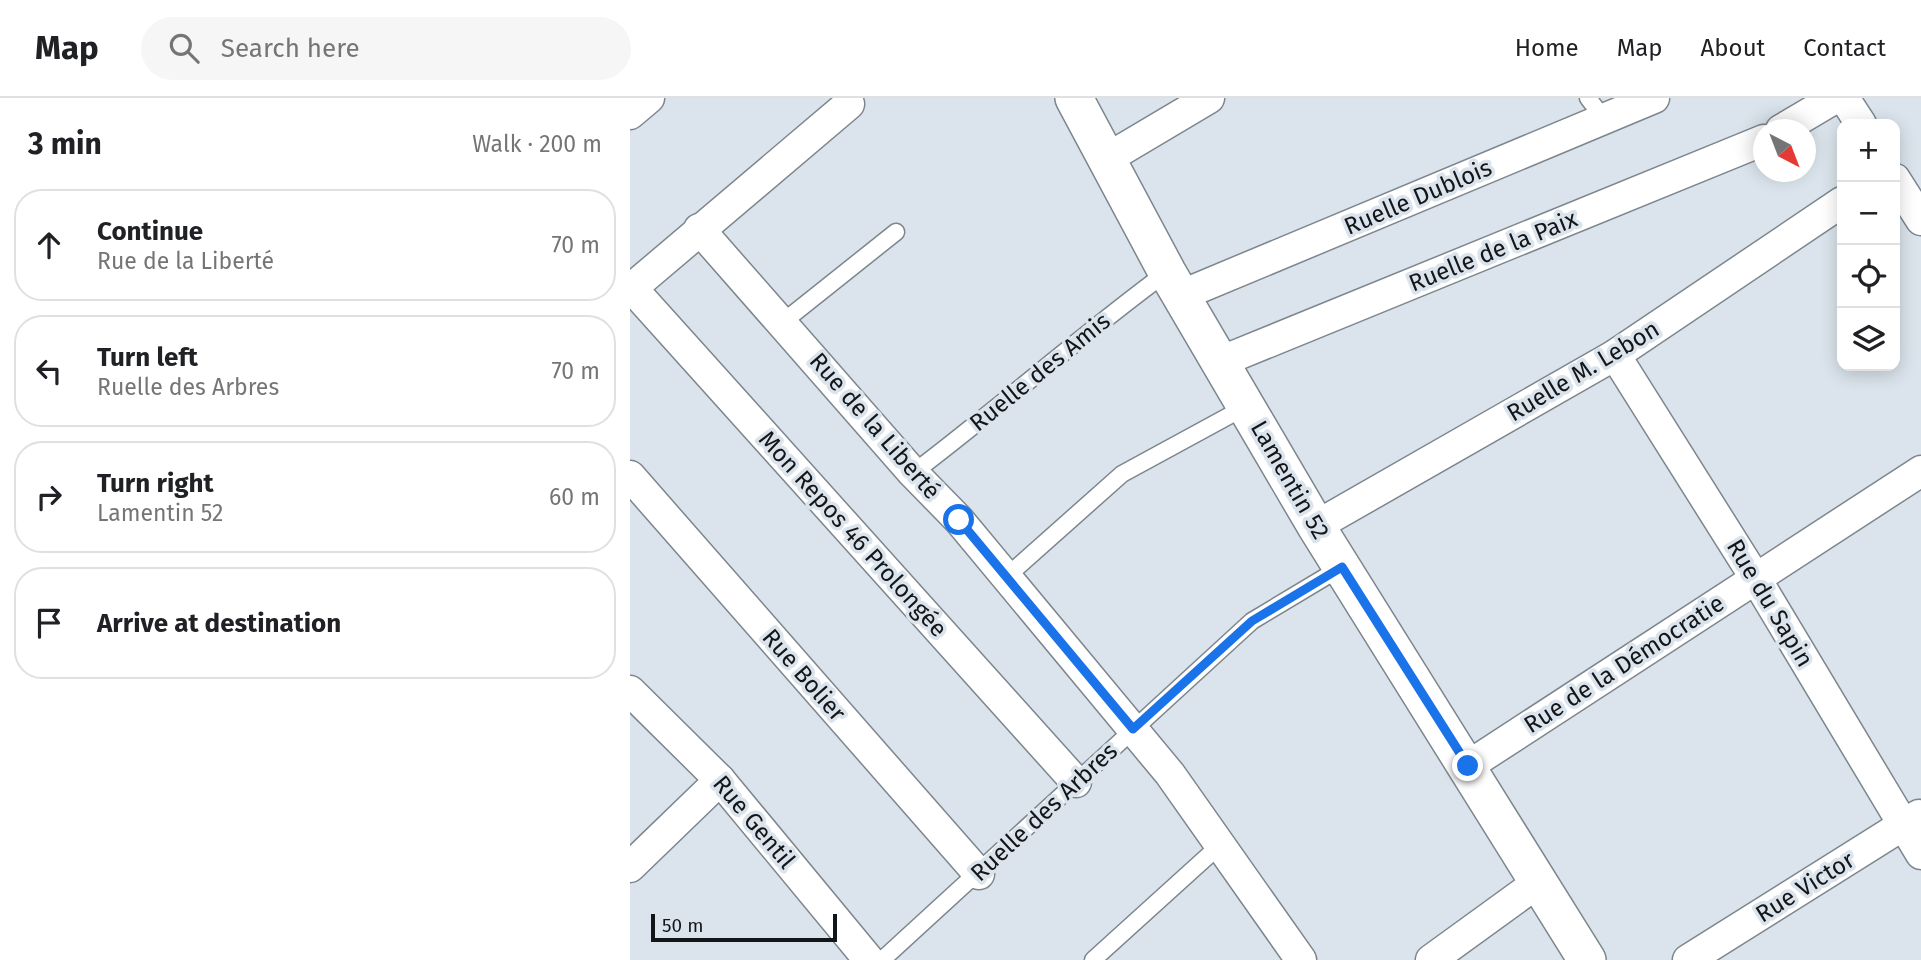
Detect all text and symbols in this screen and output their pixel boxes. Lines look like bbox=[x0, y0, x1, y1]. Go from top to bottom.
search box bbox=[141, 17, 631, 80]
text: Map bbox=[35, 28, 99, 68]
icon: search bbox=[165, 29, 203, 67]
text: Search here bbox=[221, 33, 360, 64]
text: Home bbox=[1515, 34, 1579, 62]
text: Map bbox=[1617, 34, 1663, 62]
text: About bbox=[1701, 34, 1765, 62]
text: Contact bbox=[1803, 34, 1886, 62]
north arrow bbox=[1753, 119, 1816, 182]
map controls bbox=[1837, 119, 1900, 371]
button: + bbox=[1837, 119, 1900, 182]
text: 3 min bbox=[28, 126, 102, 162]
text: Walk · 200 m bbox=[472, 130, 602, 158]
street label: Ruelle Dublois bbox=[1340, 153, 1496, 241]
button: − bbox=[1837, 182, 1900, 245]
street label: Ruelle de la Paix bbox=[1405, 204, 1582, 298]
text: Continue bbox=[97, 216, 203, 247]
icon: ahead bbox=[30, 226, 68, 264]
text: 70 m bbox=[551, 231, 600, 259]
button: locate bbox=[1837, 245, 1900, 308]
text: Rue de la Liberté bbox=[97, 247, 274, 275]
street label: Ruelle des Amis bbox=[964, 307, 1116, 437]
button: layers bbox=[1837, 308, 1900, 371]
street label: Ruelle M. Lebon bbox=[1502, 315, 1664, 427]
text: Turn left bbox=[97, 342, 198, 373]
street label: Rue de la Liberté bbox=[804, 347, 946, 505]
icon: left bbox=[30, 352, 68, 390]
text: 70 m bbox=[551, 357, 600, 385]
text: Ruelle des Arbres bbox=[97, 373, 279, 401]
street label: Lamentin 52 bbox=[1245, 416, 1335, 544]
street label: Mon Repos 46 Prolongée bbox=[753, 425, 953, 643]
text: Turn right bbox=[97, 468, 214, 499]
icon: right bbox=[30, 478, 68, 516]
text: 60 m bbox=[549, 483, 600, 511]
text: Lamentin 52 bbox=[97, 499, 223, 527]
route start bbox=[943, 504, 974, 535]
street label: Rue du Sapin bbox=[1721, 534, 1819, 672]
street label: Rue de la Démocratie bbox=[1519, 589, 1729, 739]
icon: arrive bbox=[30, 604, 68, 642]
text: Arrive at destination bbox=[97, 608, 341, 639]
street label: Rue Bolier bbox=[756, 623, 852, 727]
street label: Ruelle des Arbres bbox=[965, 737, 1123, 887]
route end bbox=[1452, 750, 1483, 781]
street label: Rue Gentil bbox=[707, 770, 801, 874]
street label: Rue Victor bbox=[1750, 845, 1860, 928]
scale bar bbox=[651, 911, 836, 943]
text: 50 m bbox=[662, 914, 703, 937]

